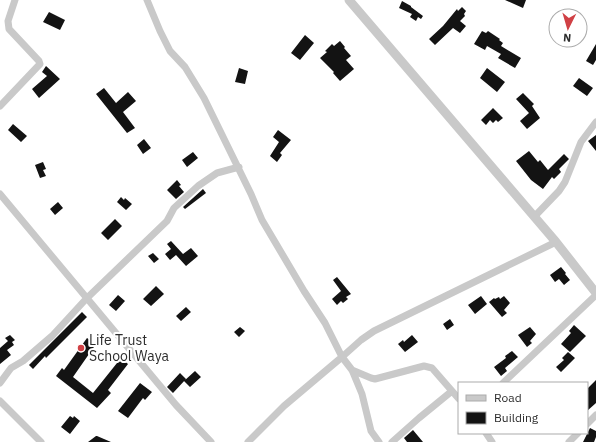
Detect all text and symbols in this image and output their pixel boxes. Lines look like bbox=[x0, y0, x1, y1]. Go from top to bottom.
north arrow bbox=[548, 8, 588, 48]
text: N bbox=[563, 31, 572, 45]
place label: Life Trust School Waya bbox=[89, 331, 169, 365]
marker: Life Trust School Waya bbox=[76, 343, 86, 353]
legend bbox=[458, 382, 588, 434]
text: Road bbox=[494, 390, 522, 405]
text: Building bbox=[494, 410, 539, 425]

